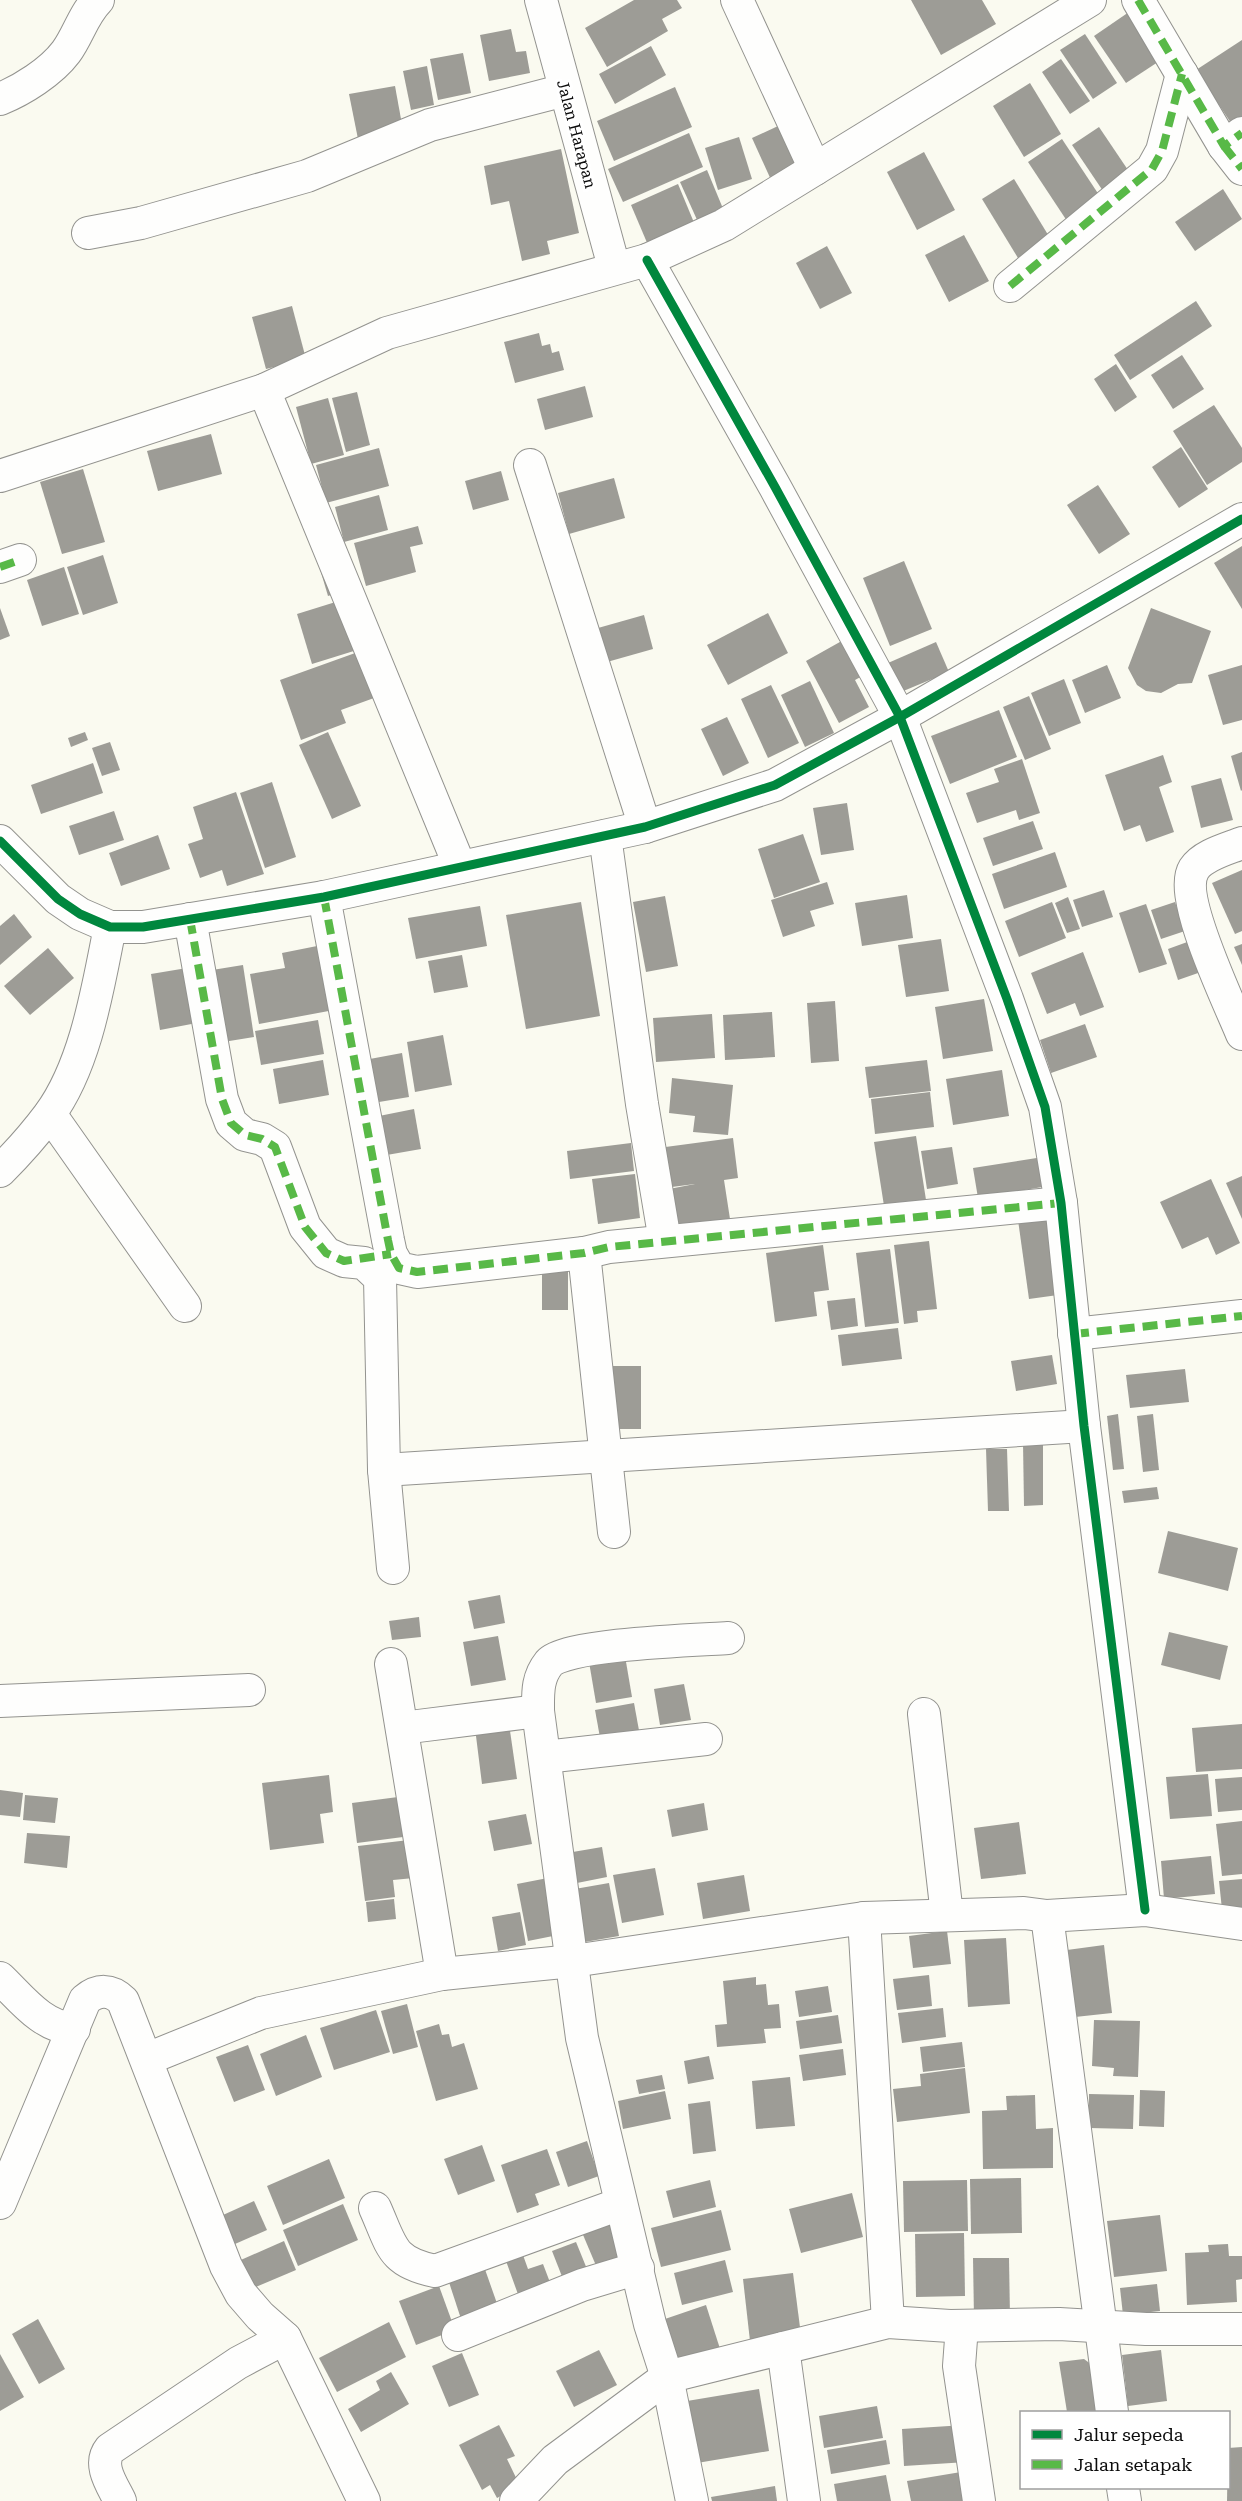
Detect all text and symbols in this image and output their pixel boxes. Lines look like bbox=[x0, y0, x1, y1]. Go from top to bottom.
street label: Jalan Harapan bbox=[553, 78, 600, 190]
legend bbox=[1020, 2411, 1230, 2489]
text: Jalur sepeda bbox=[1074, 2424, 1184, 2445]
text: Jalan setapak bbox=[1074, 2454, 1192, 2475]

